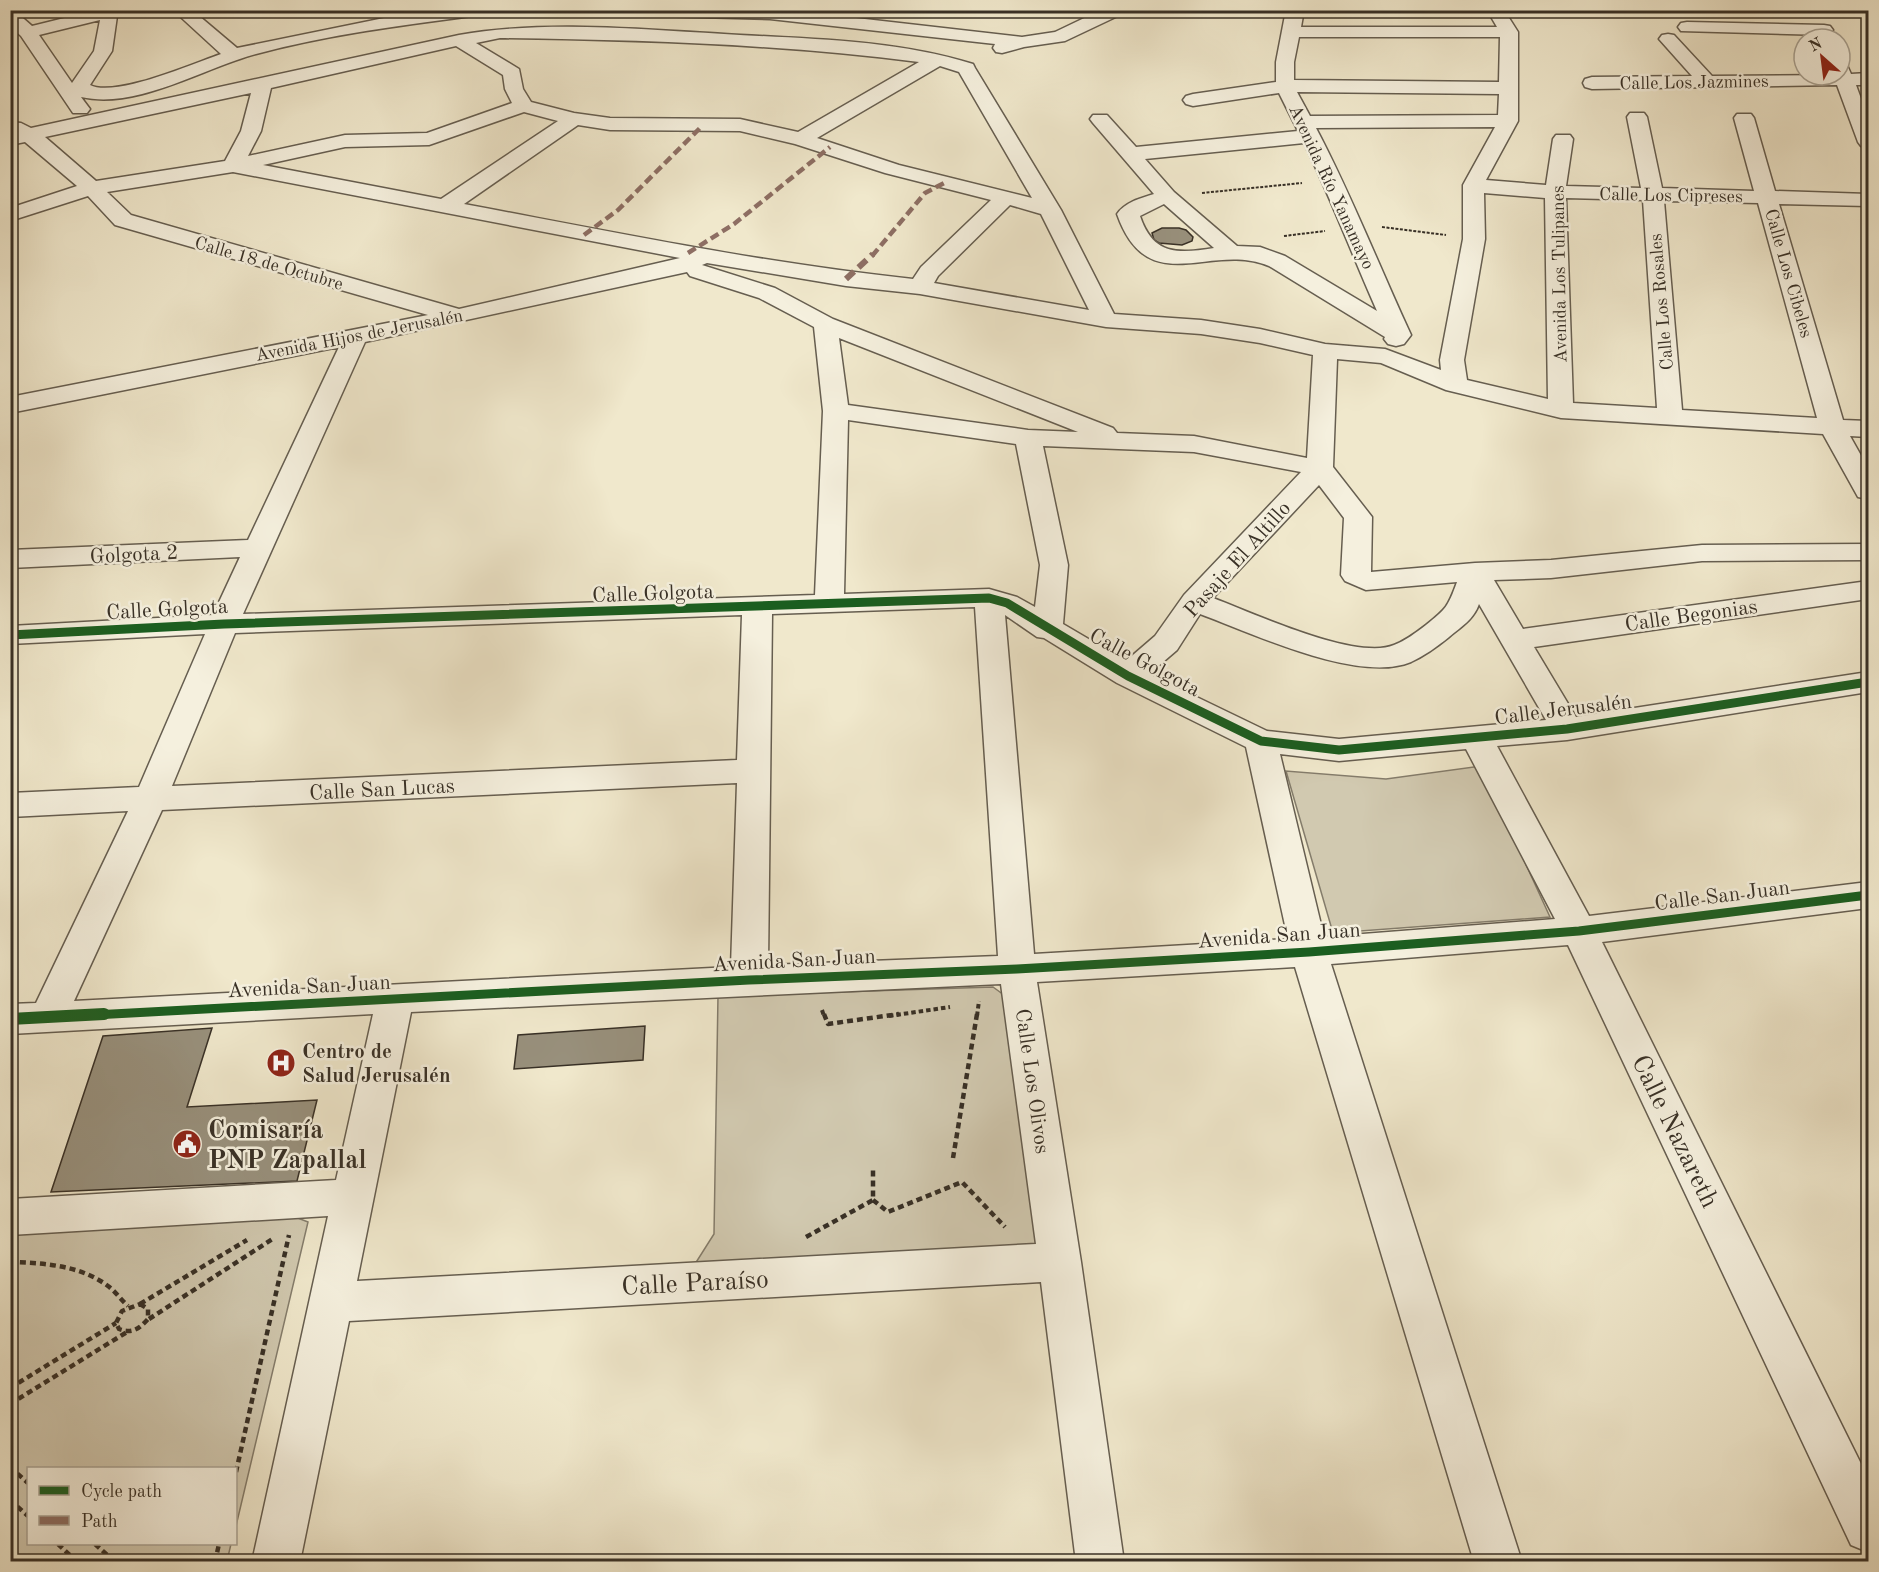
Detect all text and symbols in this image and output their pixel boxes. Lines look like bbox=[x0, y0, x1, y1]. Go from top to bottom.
north arrow bbox=[1792, 27, 1852, 87]
text: N bbox=[1807, 35, 1826, 55]
street label: Calle Los Jazmines bbox=[1619, 73, 1769, 93]
street label: Avenida Río Yanamayo bbox=[1285, 102, 1377, 272]
street label: Avenida Los Tulipanes bbox=[1549, 185, 1571, 363]
street label: Calle Los Cipreses bbox=[1599, 186, 1743, 206]
street label: Calle Los Cibeles bbox=[1761, 207, 1815, 340]
street label: Calle Los Rosales bbox=[1647, 233, 1677, 371]
street label: Calle 18 de Octubre bbox=[192, 234, 345, 294]
street label: Avenida Hijos de Jerusalén bbox=[254, 307, 465, 365]
street label: Pasaje El Altillo bbox=[1181, 498, 1295, 622]
street label: Golgota 2 bbox=[89, 543, 179, 568]
street label: Calle Golgota bbox=[592, 582, 714, 607]
street label: Calle Golgota bbox=[106, 597, 229, 624]
street label: Calle Begonias bbox=[1624, 597, 1759, 636]
street label: Calle Golgota bbox=[1085, 625, 1203, 701]
street label: Calle Jerusalén bbox=[1493, 692, 1633, 729]
street label: Calle San Lucas bbox=[309, 776, 455, 805]
street label: Calle San Juan bbox=[1653, 878, 1791, 915]
street label: Avenida San Juan bbox=[1197, 920, 1361, 953]
street label: Avenida San Juan bbox=[712, 947, 876, 976]
street label: Avenida San Juan bbox=[227, 973, 391, 1002]
street label: Calle Los Olivos bbox=[1011, 1007, 1052, 1155]
place label: Centro de Salud Jerusalén bbox=[302, 1042, 451, 1087]
hospital icon: Centro de Salud Jerusalén bbox=[265, 1047, 297, 1079]
street label: Calle Nazareth bbox=[1626, 1051, 1722, 1212]
place label: Comisaría PNP Zapallal bbox=[208, 1118, 366, 1174]
public building icon: Comisaría PNP Zapallal bbox=[171, 1128, 203, 1160]
street label: Calle Paraíso bbox=[621, 1267, 770, 1301]
legend bbox=[27, 1467, 237, 1545]
text: Cycle path bbox=[81, 1483, 162, 1501]
text: Path bbox=[81, 1513, 118, 1531]

